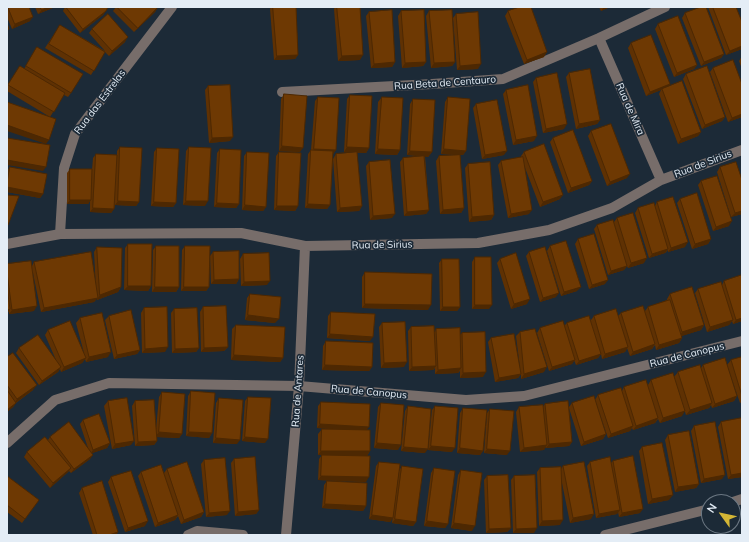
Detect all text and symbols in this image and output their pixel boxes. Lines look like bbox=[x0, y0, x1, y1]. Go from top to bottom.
street label: Rua das Estrelas bbox=[72, 67, 128, 137]
street label: Rua Beta de Centauro bbox=[394, 73, 496, 93]
street label: Rua de Mira bbox=[613, 81, 647, 137]
street label: Rua de Sirius bbox=[673, 148, 733, 180]
street label: Rua de Sirius bbox=[352, 238, 412, 252]
street label: Rua de Canopus bbox=[649, 340, 725, 370]
street label: Rua de Antares bbox=[290, 355, 306, 427]
street label: Rua de Canopus bbox=[330, 383, 408, 401]
north arrow bbox=[701, 494, 741, 534]
text: N bbox=[704, 501, 720, 515]

